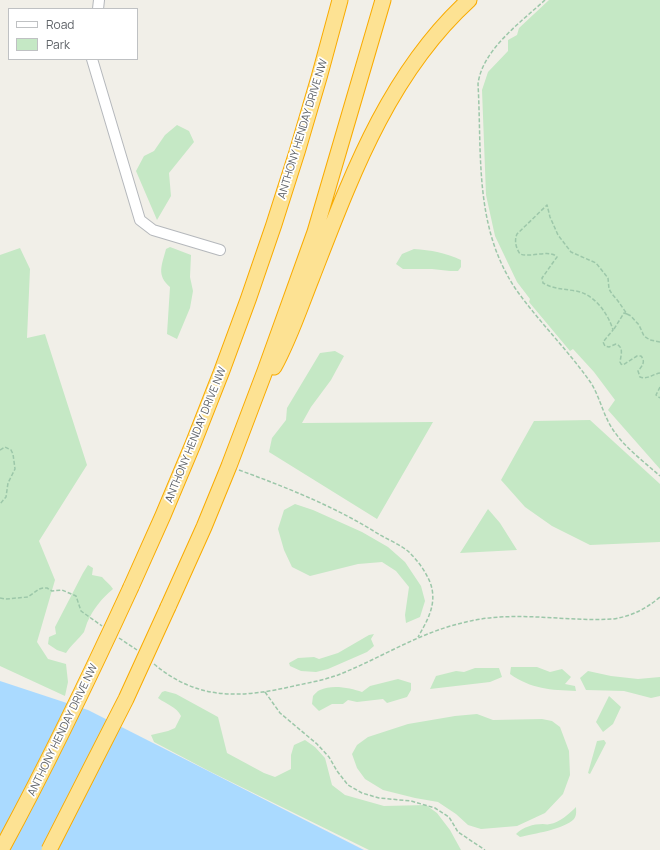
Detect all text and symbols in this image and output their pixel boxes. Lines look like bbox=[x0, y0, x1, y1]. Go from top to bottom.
legend bbox=[8, 8, 138, 60]
text: Road bbox=[46, 16, 74, 33]
text: Park bbox=[46, 36, 70, 53]
street label: ANTHONY HENDAY DRIVE NW bbox=[275, 58, 331, 200]
street label: ANTHONY HENDAY DRIVE NW bbox=[163, 365, 229, 505]
street label: ANTHONY HENDAY DRIVE NW bbox=[25, 662, 101, 798]

